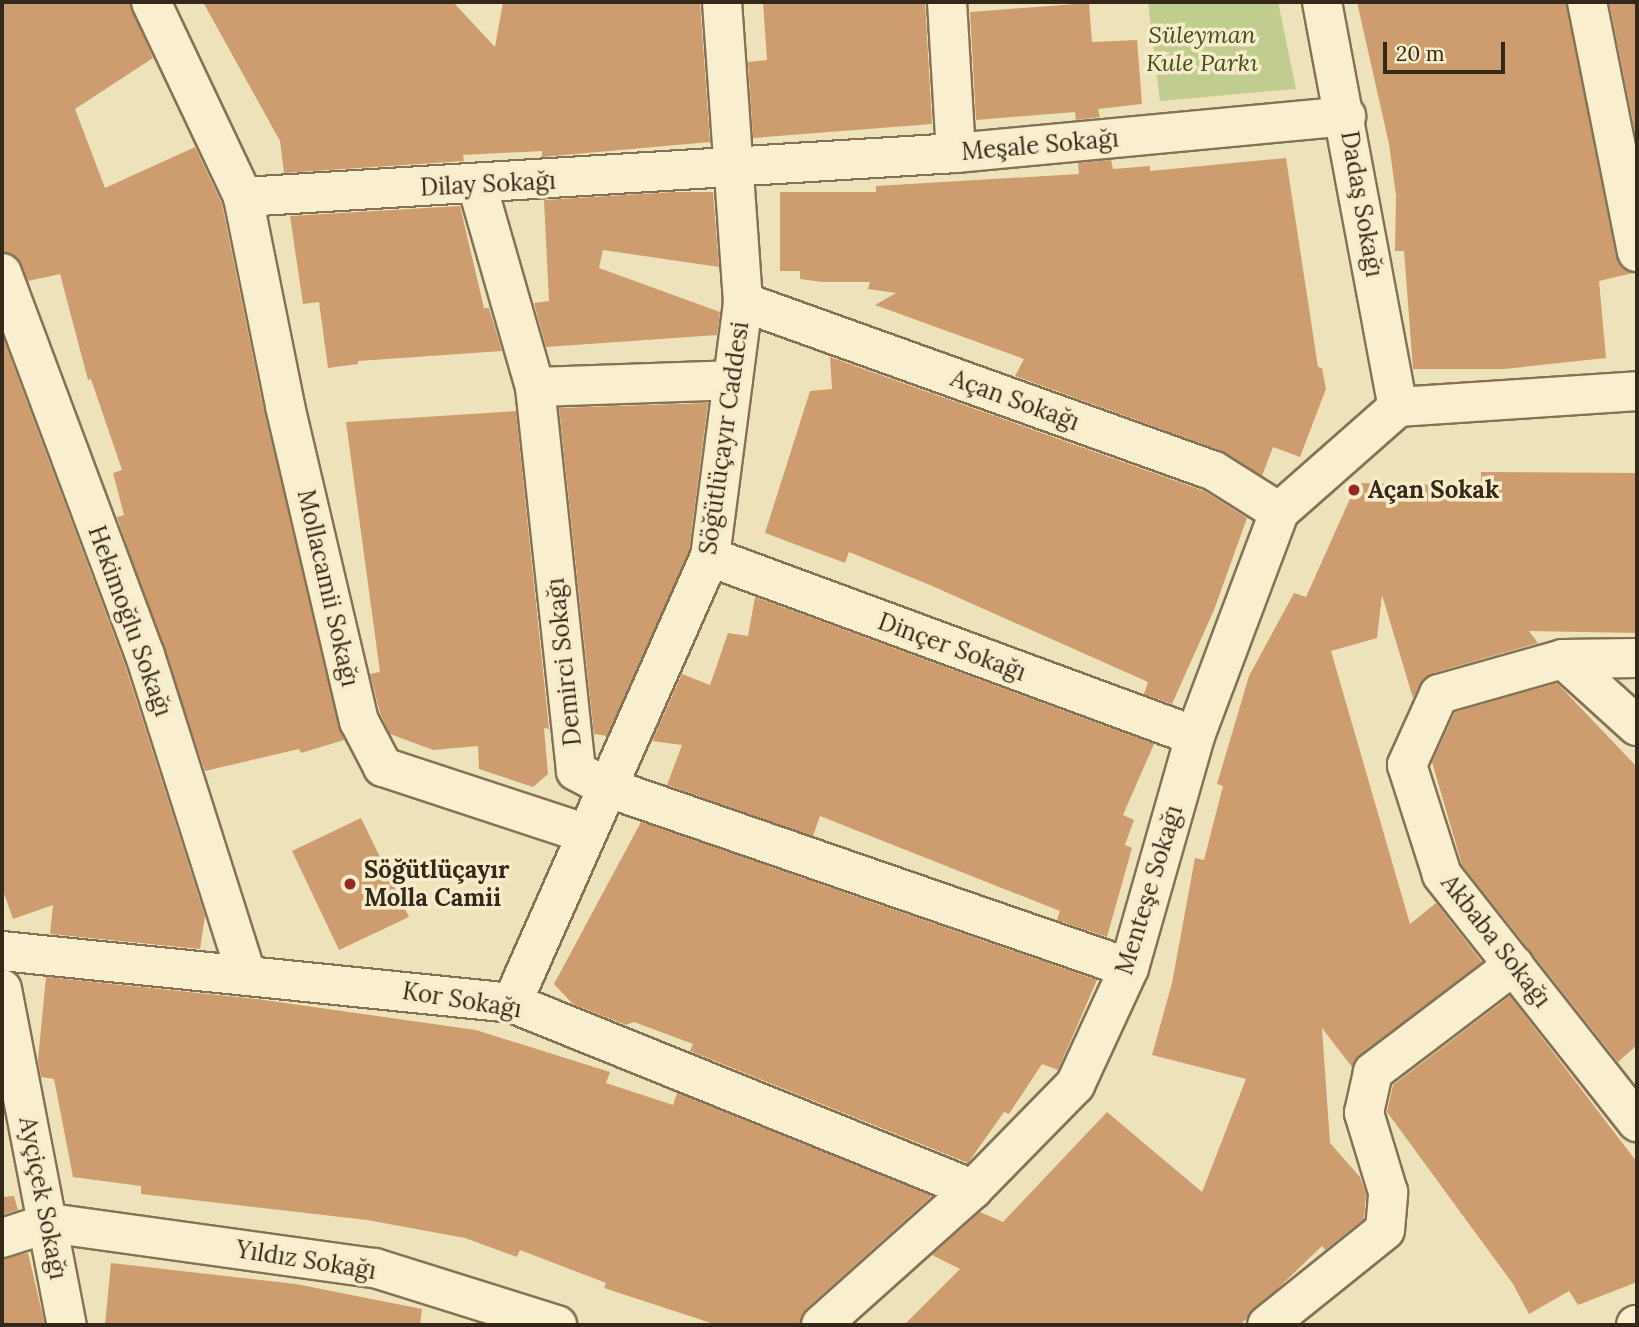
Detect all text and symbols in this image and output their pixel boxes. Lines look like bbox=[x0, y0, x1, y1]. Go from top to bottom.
park label: Süleyman Kule Parkı bbox=[1146, 21, 1258, 77]
scale bar bbox=[1387, 28, 1510, 72]
text: 20 m bbox=[1396, 40, 1445, 67]
street label: Meşale Sokağı bbox=[960, 124, 1120, 166]
street label: Dadaş Sokağı bbox=[1335, 129, 1389, 279]
street label: Dilay Sokağı bbox=[419, 166, 557, 202]
street label: Söğütlüçayır Caddesi bbox=[693, 320, 755, 556]
street label: Açan Sokağı bbox=[947, 363, 1083, 437]
place label: Açan Sokak bbox=[1368, 476, 1499, 504]
marker: Açan Sokak bbox=[1346, 482, 1362, 498]
street label: Mollacamii Sokağı bbox=[291, 487, 365, 689]
street label: Hekimoğlu Sokağı bbox=[82, 522, 178, 720]
street label: Demirci Sokağı bbox=[541, 577, 587, 747]
street label: Dinçer Sokağı bbox=[874, 607, 1030, 687]
street label: Menteşe Sokağı bbox=[1110, 802, 1188, 978]
place label: Söğütlüçayır Molla Camii bbox=[364, 856, 510, 912]
street label: Akbaba Sokağı bbox=[1435, 869, 1557, 1013]
marker: Söğütlüçayır Molla Camii bbox=[342, 876, 358, 892]
street label: Kor Sokağı bbox=[400, 976, 524, 1024]
street label: Ayçiçek Sokağı bbox=[13, 1114, 73, 1282]
street label: Yıldız Sokağı bbox=[234, 1235, 378, 1285]

